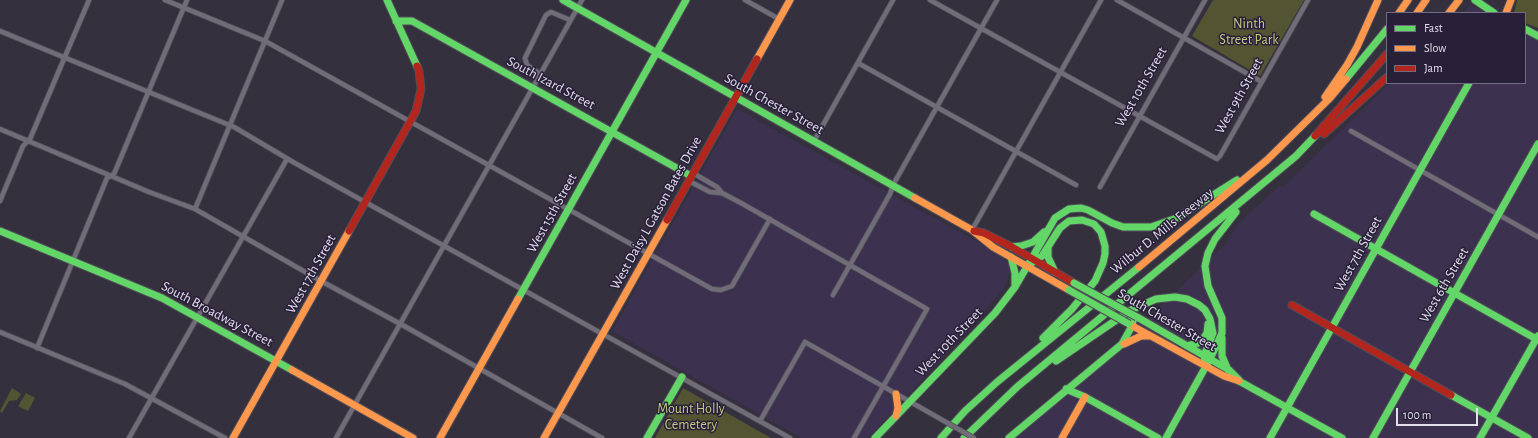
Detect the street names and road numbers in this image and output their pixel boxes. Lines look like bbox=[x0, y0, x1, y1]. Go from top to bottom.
street label: West 10th Street bbox=[1111, 44, 1171, 130]
street label: South Izard Street bbox=[504, 53, 598, 113]
street label: West 9th Street bbox=[1211, 55, 1267, 137]
street label: South Chester Street bbox=[721, 70, 827, 138]
street label: West Daisy L Gatson Bates Drive bbox=[607, 133, 705, 293]
street label: West 15th Street bbox=[523, 170, 581, 256]
street label: Wilbur D. Mills Freeway bbox=[1107, 184, 1217, 278]
street label: West 7th Street bbox=[1330, 214, 1386, 294]
street label: West 17th Street bbox=[282, 231, 340, 317]
street label: West 6th Street bbox=[1416, 244, 1472, 326]
street label: South Broadway Street bbox=[158, 278, 276, 350]
street label: South Chester Street bbox=[1115, 285, 1219, 355]
street label: West 10th Street bbox=[912, 304, 986, 380]

